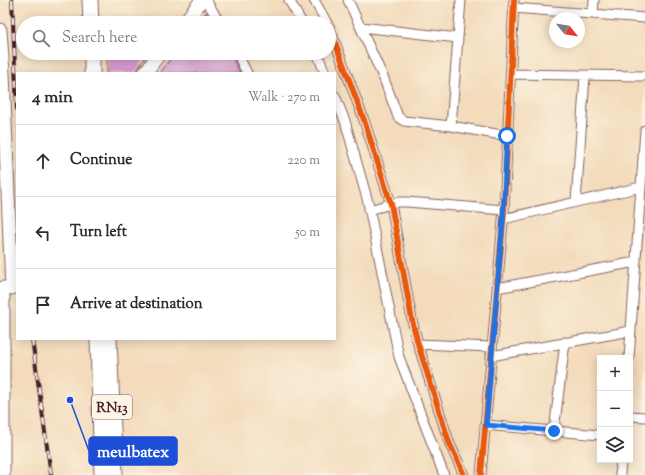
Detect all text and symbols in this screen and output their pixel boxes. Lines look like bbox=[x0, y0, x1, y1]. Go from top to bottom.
north arrow bbox=[549, 12, 585, 48]
search box bbox=[16, 16, 336, 60]
icon: search bbox=[30, 27, 52, 49]
text: Search here bbox=[62, 28, 137, 49]
text: 4 min bbox=[32, 86, 73, 110]
text: Walk · 270 m bbox=[248, 89, 320, 107]
route start bbox=[498, 127, 516, 145]
icon: ahead bbox=[32, 150, 54, 172]
text: Continue bbox=[70, 150, 132, 171]
text: 220 m bbox=[287, 152, 320, 170]
icon: left bbox=[32, 222, 54, 244]
text: Turn left bbox=[70, 222, 127, 243]
text: 50 m bbox=[295, 224, 320, 242]
icon: arrive bbox=[32, 294, 54, 316]
text: Arrive at destination bbox=[70, 294, 203, 315]
map controls bbox=[597, 355, 633, 463]
button: + bbox=[597, 355, 633, 391]
button: − bbox=[597, 391, 633, 427]
road number: RN13 bbox=[92, 395, 132, 419]
route end bbox=[545, 422, 563, 440]
button: layers bbox=[597, 427, 633, 463]
callout: meulbatex bbox=[89, 437, 177, 465]
text: meulbatex bbox=[97, 442, 169, 465]

